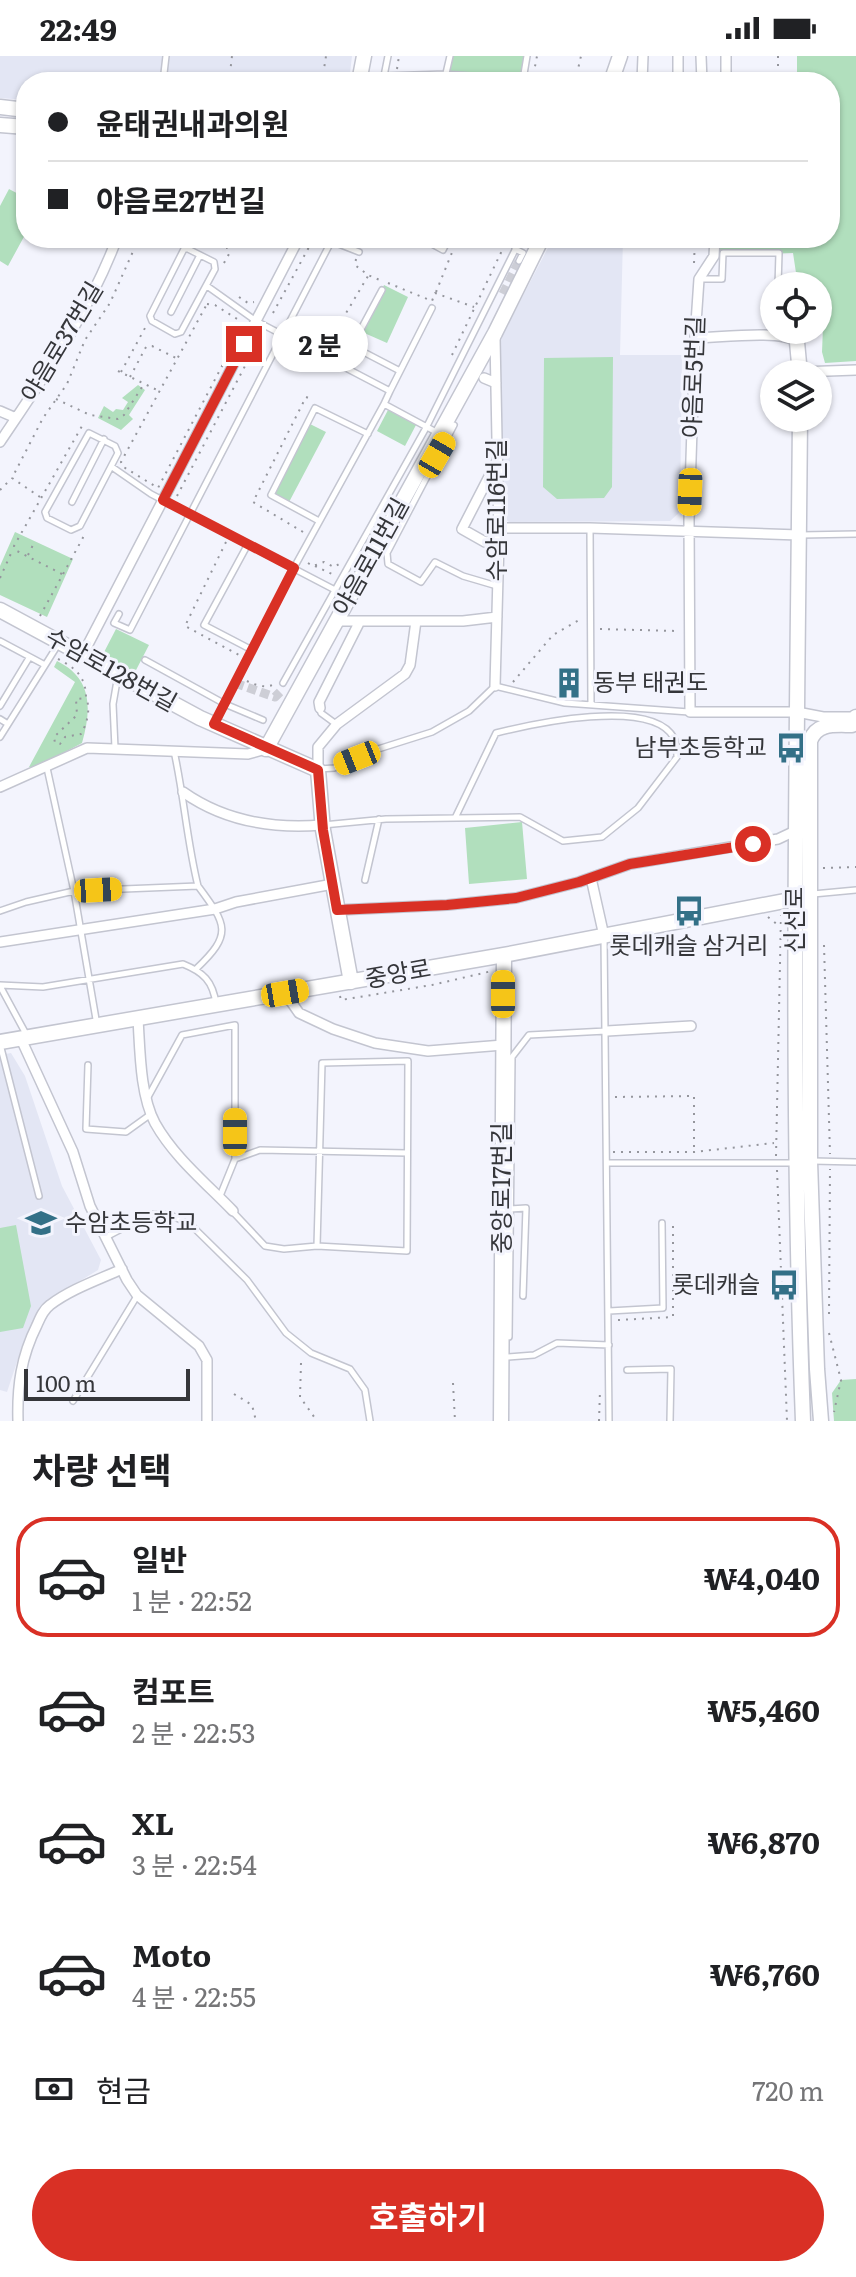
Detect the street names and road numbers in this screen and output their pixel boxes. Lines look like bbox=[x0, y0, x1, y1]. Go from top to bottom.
street label: 야음로37번길 bbox=[10, 274, 110, 408]
street label: 야음로5번길 bbox=[672, 315, 711, 439]
street label: 수암로116번길 bbox=[477, 439, 512, 581]
street label: 야음로11번길 bbox=[322, 490, 416, 621]
street label: 수암로128번길 bbox=[40, 617, 184, 718]
street label: 신선로 bbox=[775, 887, 810, 953]
street label: 중앙로 bbox=[362, 949, 433, 995]
street label: 중앙로17번길 bbox=[482, 1122, 517, 1254]

